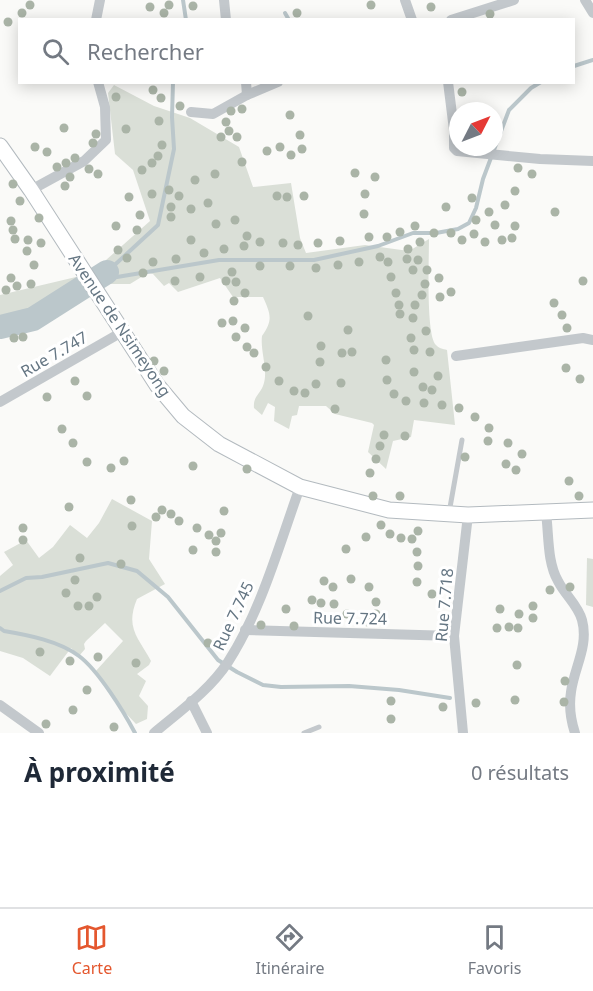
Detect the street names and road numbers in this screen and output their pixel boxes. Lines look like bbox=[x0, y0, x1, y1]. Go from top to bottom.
street label: Avenue de Nsimeyong bbox=[64, 249, 176, 401]
street label: Rue 7.747 bbox=[16, 326, 92, 382]
street label: Rue 7.718 bbox=[430, 567, 458, 643]
street label: Rue 7.745 bbox=[207, 578, 259, 654]
street label: Rue 7.724 bbox=[313, 606, 387, 630]

